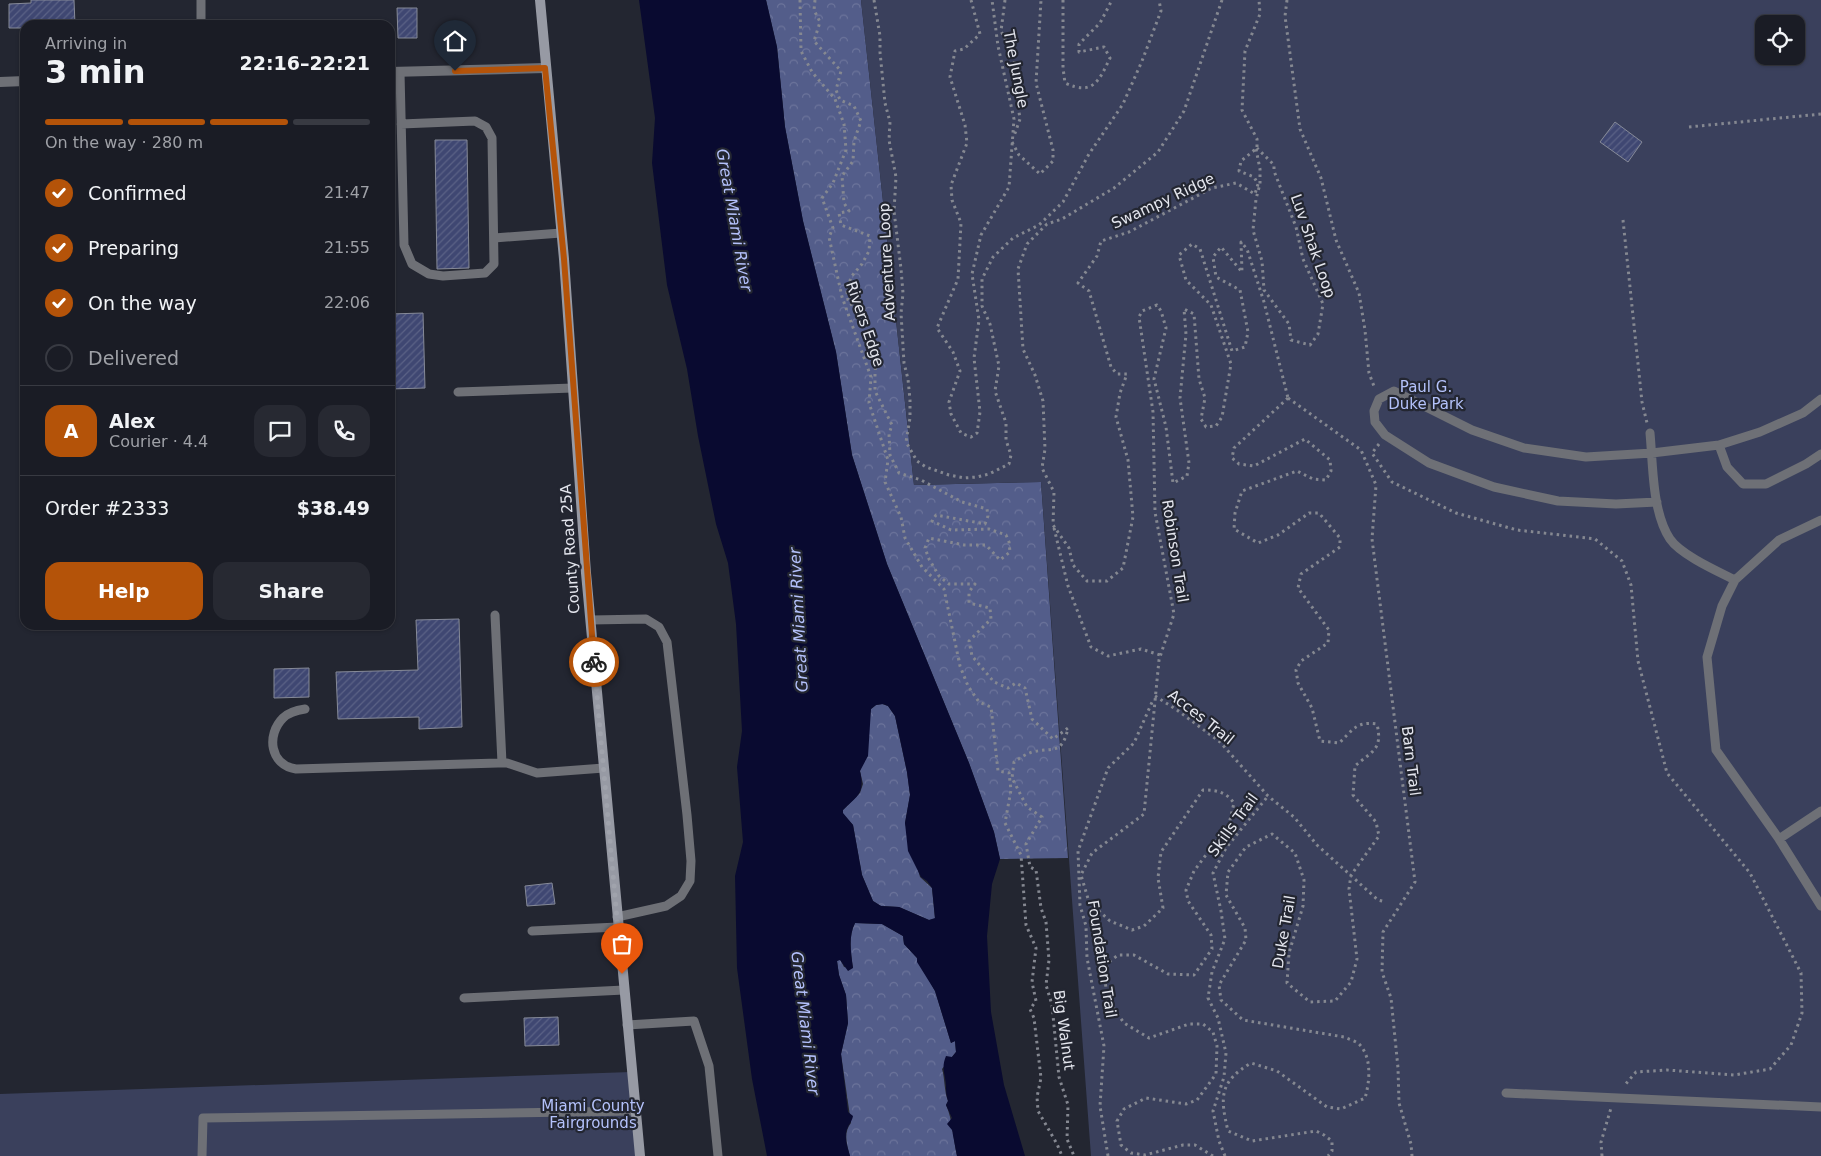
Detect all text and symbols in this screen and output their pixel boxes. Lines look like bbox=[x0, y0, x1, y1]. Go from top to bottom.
map controls bbox=[1755, 15, 1805, 65]
button: locate bbox=[1755, 15, 1805, 65]
pin bbox=[434, 20, 476, 71]
icon: home bbox=[441, 27, 469, 55]
street label: The Jungle bbox=[999, 28, 1032, 110]
text: Arriving in bbox=[45, 34, 127, 53]
text: 22:16–22:21 bbox=[240, 52, 370, 74]
text: 3 min bbox=[45, 53, 146, 91]
text: On the way · 280 m bbox=[45, 133, 203, 152]
water label: Great Miami River bbox=[713, 147, 757, 294]
street label: Swampy Ridge bbox=[1109, 169, 1217, 233]
icon: check bbox=[45, 179, 73, 207]
text: Confirmed bbox=[88, 182, 187, 204]
text: 21:47 bbox=[324, 183, 370, 202]
street label: Luv Shak Loop bbox=[1287, 192, 1339, 300]
street label: Adventure Loop bbox=[875, 202, 899, 322]
icon: check bbox=[45, 234, 73, 262]
text: Preparing bbox=[88, 237, 179, 259]
text: 21:55 bbox=[324, 238, 370, 257]
street label: Rivers Edge bbox=[842, 279, 888, 369]
icon: check bbox=[45, 289, 73, 317]
text: On the way bbox=[88, 292, 197, 314]
text: 22:06 bbox=[324, 293, 370, 312]
text: Delivered bbox=[88, 347, 179, 369]
park label: Paul G. Duke Park bbox=[1388, 378, 1464, 413]
button: chat bbox=[254, 405, 306, 457]
button: phone bbox=[318, 405, 370, 457]
text: Alex bbox=[109, 410, 155, 432]
text: A bbox=[64, 420, 78, 442]
text: Courier · 4.4 bbox=[109, 432, 208, 451]
street label: County Road 25A bbox=[556, 483, 584, 614]
text: Order #2333 bbox=[45, 497, 169, 519]
text: $38.49 bbox=[297, 497, 370, 519]
street label: Robinson Trail bbox=[1158, 498, 1192, 604]
water label: Great Miami River bbox=[785, 546, 812, 693]
button: Help bbox=[45, 562, 203, 620]
button: Share bbox=[213, 562, 370, 620]
courier bbox=[569, 637, 619, 687]
icon: bike bbox=[580, 648, 608, 676]
street label: Acces Trail bbox=[1164, 686, 1238, 748]
street label: Barn Trail bbox=[1398, 725, 1424, 797]
street label: Skills Trail bbox=[1204, 790, 1262, 860]
street label: Duke Trail bbox=[1269, 894, 1299, 970]
street label: Foundation Trail bbox=[1084, 899, 1120, 1019]
pin bbox=[601, 923, 643, 974]
icon: bag bbox=[608, 930, 636, 958]
water label: Great Miami River bbox=[787, 950, 824, 1097]
street label: Big Walnut bbox=[1049, 989, 1079, 1071]
park label: Miami County Fairgrounds bbox=[541, 1097, 645, 1132]

